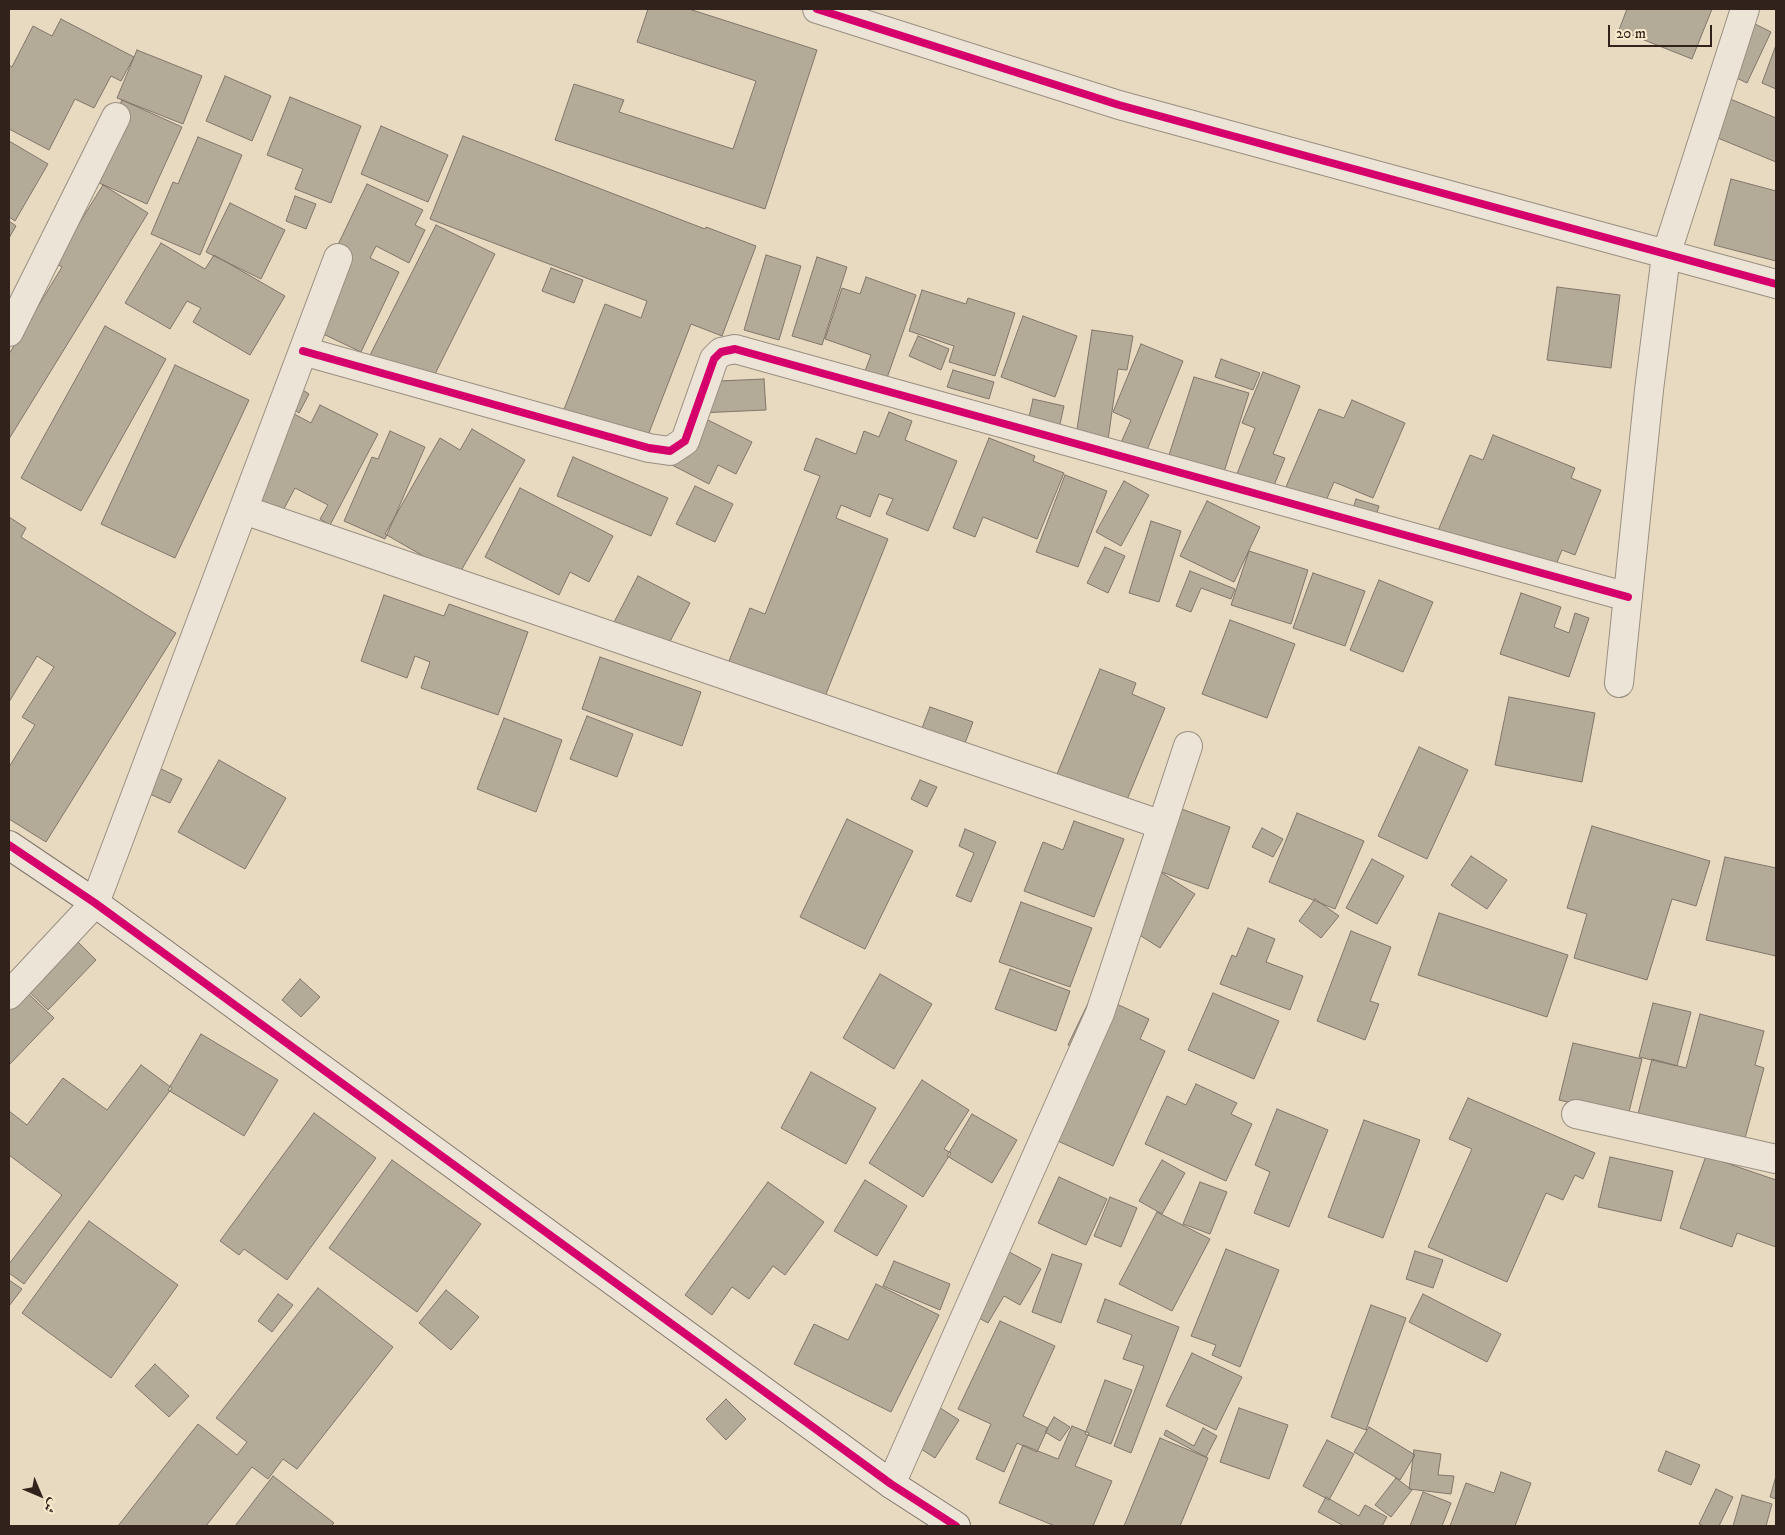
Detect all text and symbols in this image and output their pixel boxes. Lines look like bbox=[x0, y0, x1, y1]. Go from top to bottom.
scale bar bbox=[1610, 15, 1714, 47]
text: 20 m bbox=[1616, 24, 1646, 43]
north arrow bbox=[15, 1470, 65, 1520]
text: ش bbox=[39, 1494, 62, 1517]

